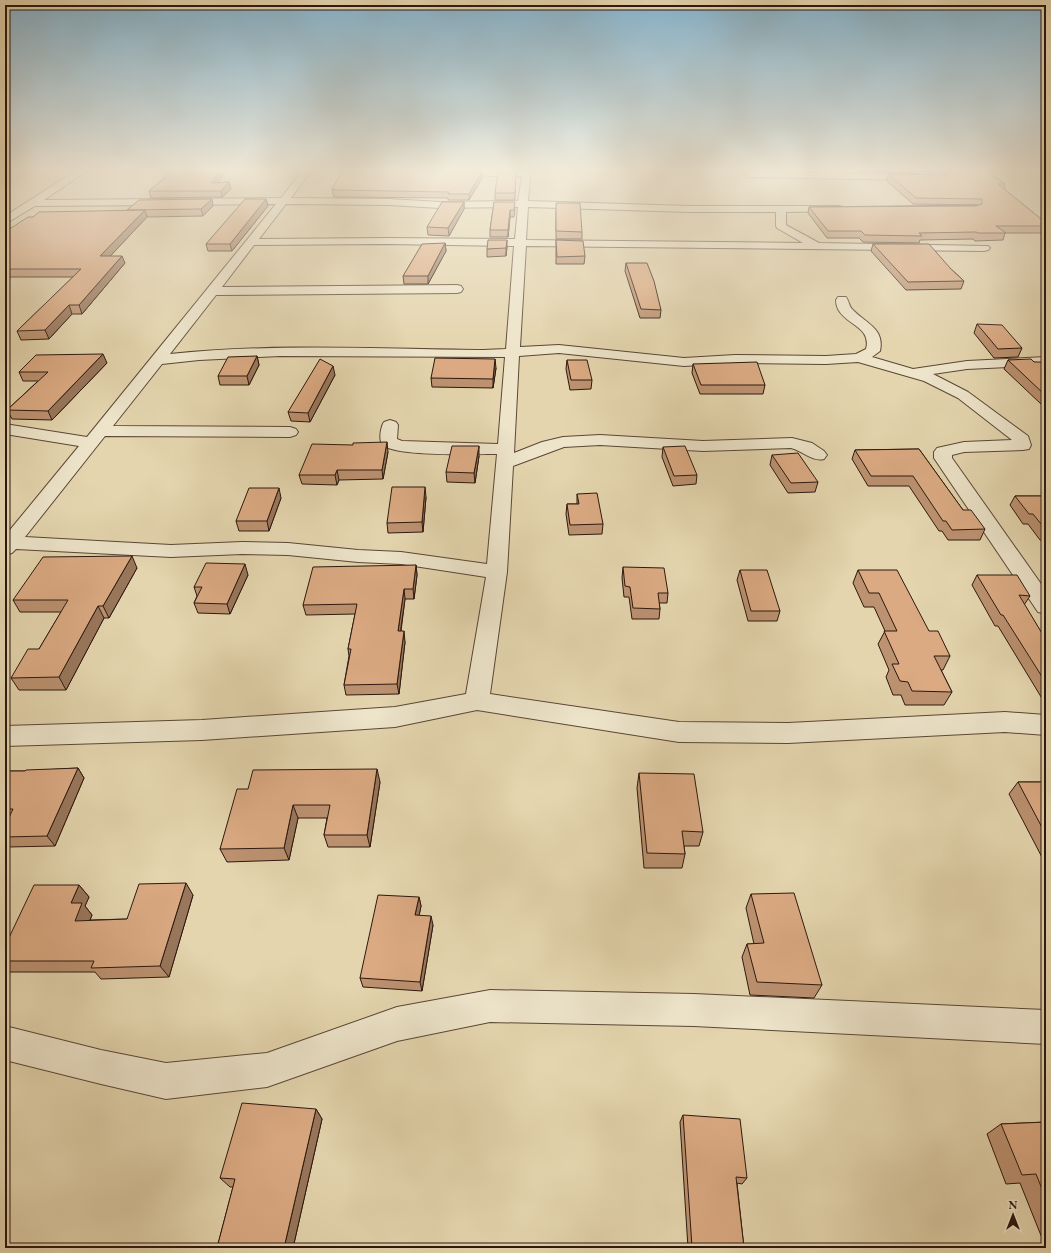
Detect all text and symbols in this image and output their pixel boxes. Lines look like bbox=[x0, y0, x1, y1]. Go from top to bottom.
north arrow bbox=[993, 1195, 1033, 1235]
text: N bbox=[1009, 1198, 1018, 1212]

